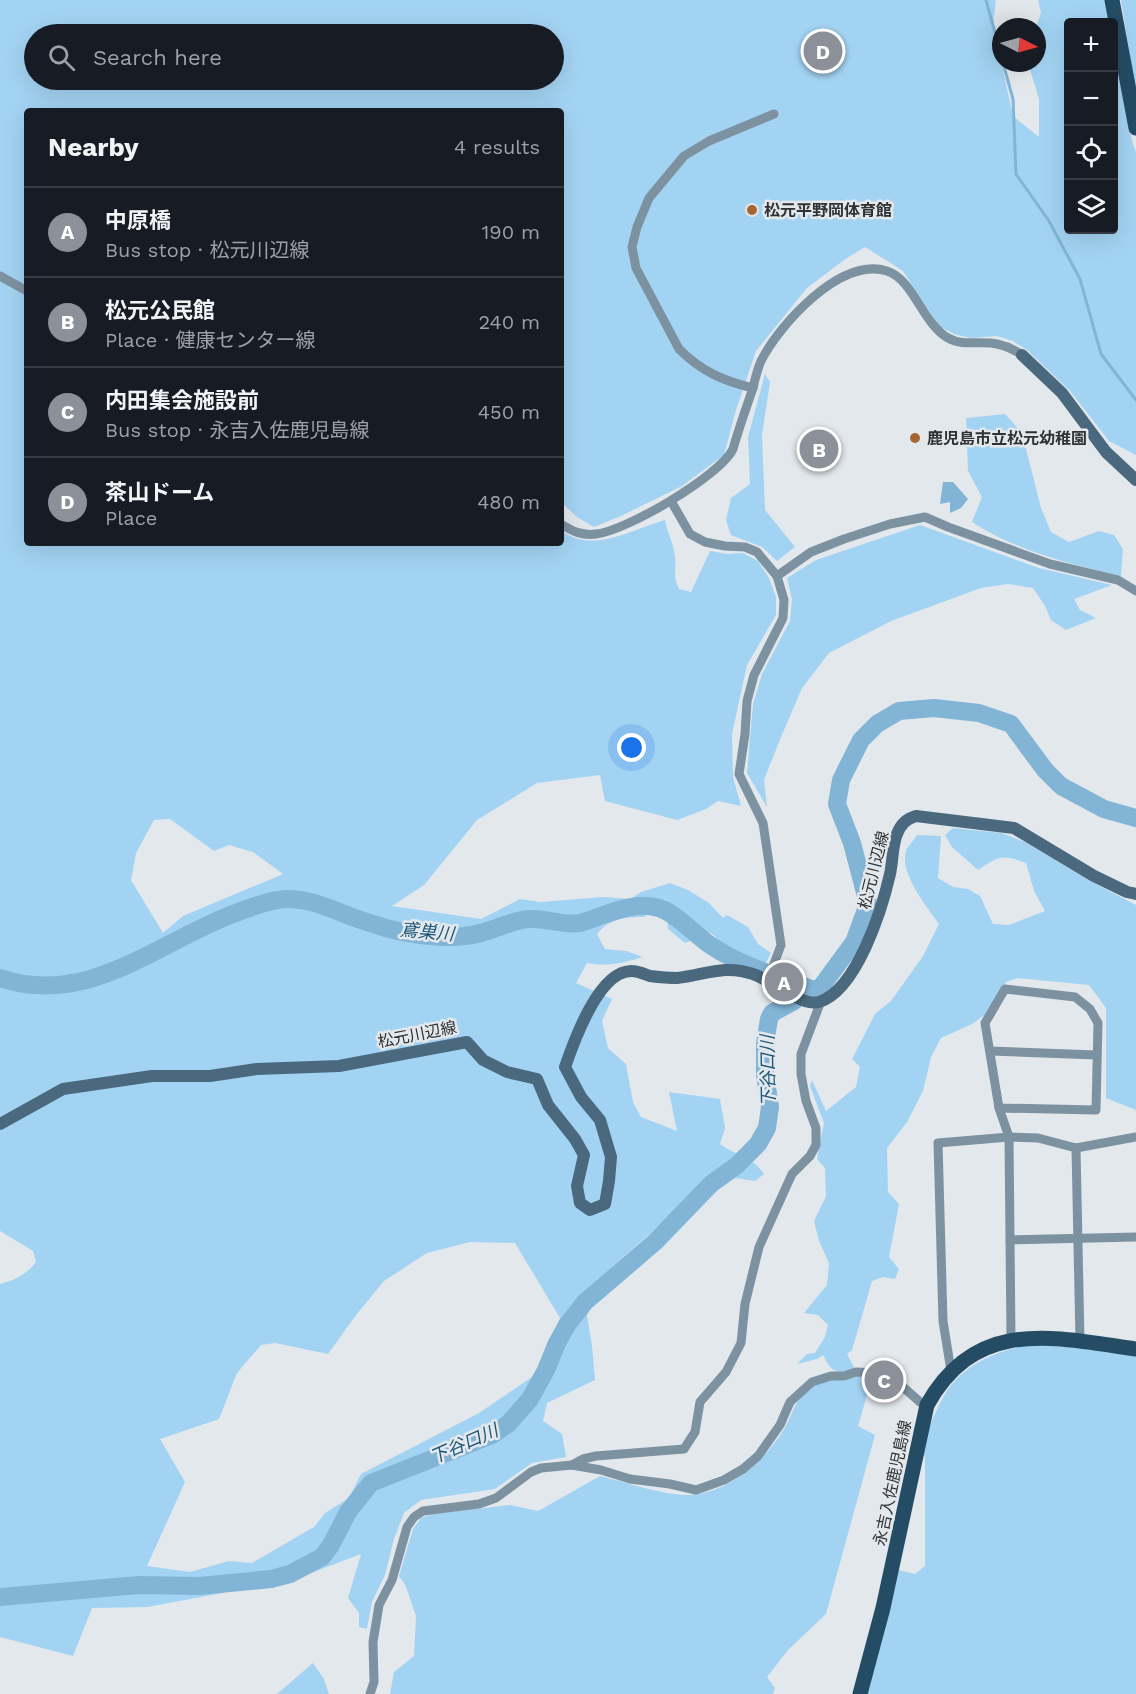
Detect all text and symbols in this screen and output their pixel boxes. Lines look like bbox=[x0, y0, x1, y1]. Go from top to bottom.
north arrow bbox=[992, 18, 1046, 72]
map controls bbox=[1064, 18, 1118, 234]
button: + bbox=[1064, 18, 1118, 72]
search box bbox=[24, 24, 564, 90]
pin: D bbox=[804, 28, 842, 74]
icon: search bbox=[45, 41, 78, 74]
text: Search here bbox=[93, 45, 222, 70]
button: − bbox=[1064, 72, 1118, 126]
button: locate bbox=[1064, 126, 1118, 180]
text: Nearby bbox=[48, 132, 139, 162]
text: 4 results bbox=[454, 135, 540, 159]
button: layers bbox=[1064, 180, 1118, 234]
place label: 松元平野岡体育館 bbox=[764, 201, 892, 220]
marker: 松元平野岡体育館 bbox=[745, 203, 759, 217]
text: 中原橋 bbox=[105, 208, 171, 233]
text: A bbox=[61, 220, 74, 244]
text: 190 m bbox=[482, 220, 540, 244]
text: Bus stop · 松元川辺線 bbox=[105, 238, 309, 262]
text: 松元公民館 bbox=[105, 298, 215, 323]
text: B bbox=[61, 310, 74, 334]
text: 240 m bbox=[478, 310, 540, 334]
text: Place · 健康センター線 bbox=[105, 328, 316, 352]
text: 内田集会施設前 bbox=[105, 388, 259, 413]
text: C bbox=[61, 400, 74, 424]
text: 450 m bbox=[478, 400, 540, 424]
text: Bus stop · 永吉入佐鹿児島線 bbox=[105, 418, 369, 442]
pin: B bbox=[800, 426, 838, 472]
place label: 鹿児島市立松元幼稚園 bbox=[927, 429, 1087, 448]
marker: 鹿児島市立松元幼稚園 bbox=[908, 431, 922, 445]
text: 茶山ドーム bbox=[105, 480, 214, 505]
text: D bbox=[60, 490, 75, 514]
text: 480 m bbox=[477, 490, 540, 514]
text: Place bbox=[105, 506, 157, 530]
your location bbox=[617, 733, 646, 762]
street label: 松元川辺線 bbox=[855, 829, 892, 911]
water label: 鳶巣川 bbox=[399, 919, 457, 944]
pin: A bbox=[764, 960, 804, 1004]
street label: 松元川辺線 bbox=[376, 1018, 458, 1051]
water label: 下谷口川 bbox=[756, 1033, 779, 1107]
pin: C bbox=[864, 1358, 904, 1402]
water label: 下谷口川 bbox=[427, 1418, 503, 1468]
street label: 永吉入佐鹿児島線 bbox=[870, 1419, 915, 1548]

